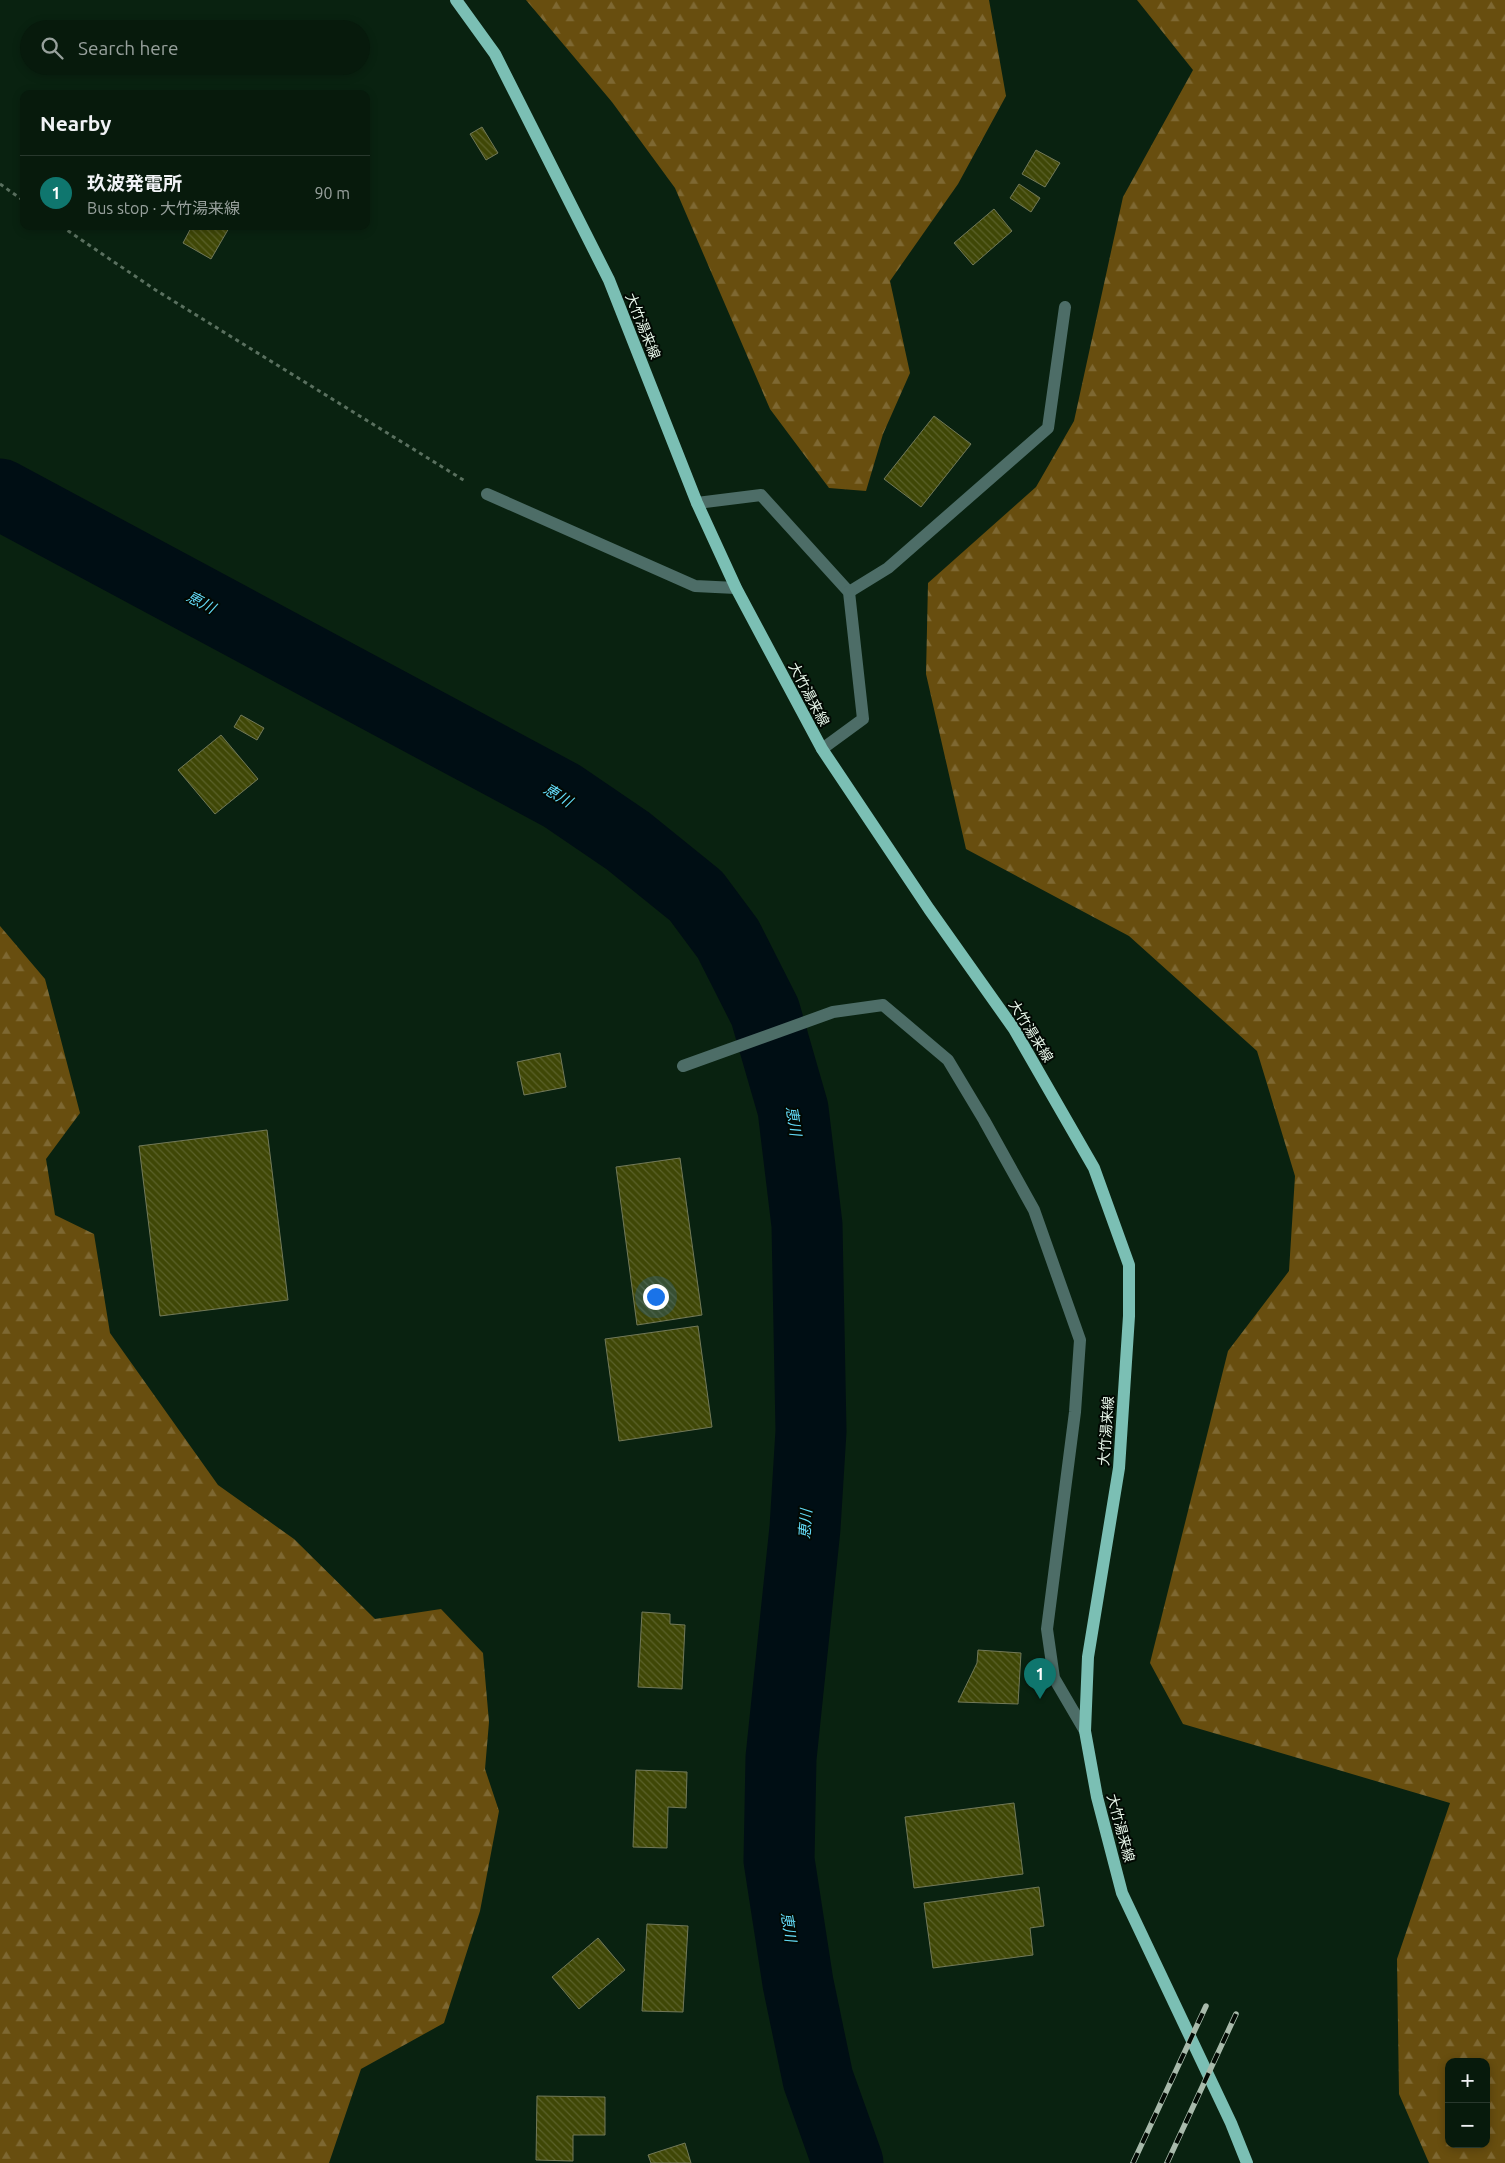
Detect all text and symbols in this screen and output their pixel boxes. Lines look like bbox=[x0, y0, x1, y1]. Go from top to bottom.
search box bbox=[20, 20, 370, 75]
icon: search bbox=[38, 34, 66, 62]
text: Search here bbox=[78, 37, 178, 59]
text: Nearby bbox=[40, 111, 111, 135]
text: 玖波発電所 bbox=[87, 172, 182, 194]
text: 1 bbox=[51, 184, 61, 202]
text: 90 m bbox=[314, 184, 350, 202]
text: Bus stop · 大竹湯来線 bbox=[87, 199, 240, 217]
street label: 大竹湯来線 bbox=[622, 291, 664, 361]
water label: 恵川 bbox=[184, 587, 220, 617]
street label: 大竹湯来線 bbox=[786, 659, 832, 729]
water label: 恵川 bbox=[541, 780, 577, 811]
street label: 大竹湯来線 bbox=[1006, 997, 1056, 1065]
water label: 恵川 bbox=[783, 1105, 805, 1139]
your location bbox=[643, 1284, 669, 1310]
street label: 大竹湯来線 bbox=[1096, 1396, 1116, 1466]
water label: 恵川 bbox=[795, 1506, 815, 1540]
pin: 1 bbox=[1024, 1658, 1056, 1699]
street label: 大竹湯来線 bbox=[1104, 1792, 1138, 1864]
water label: 恵川 bbox=[778, 1911, 800, 1945]
map controls bbox=[1445, 2058, 1490, 2148]
button: + bbox=[1445, 2058, 1490, 2103]
button: − bbox=[1445, 2103, 1490, 2148]

